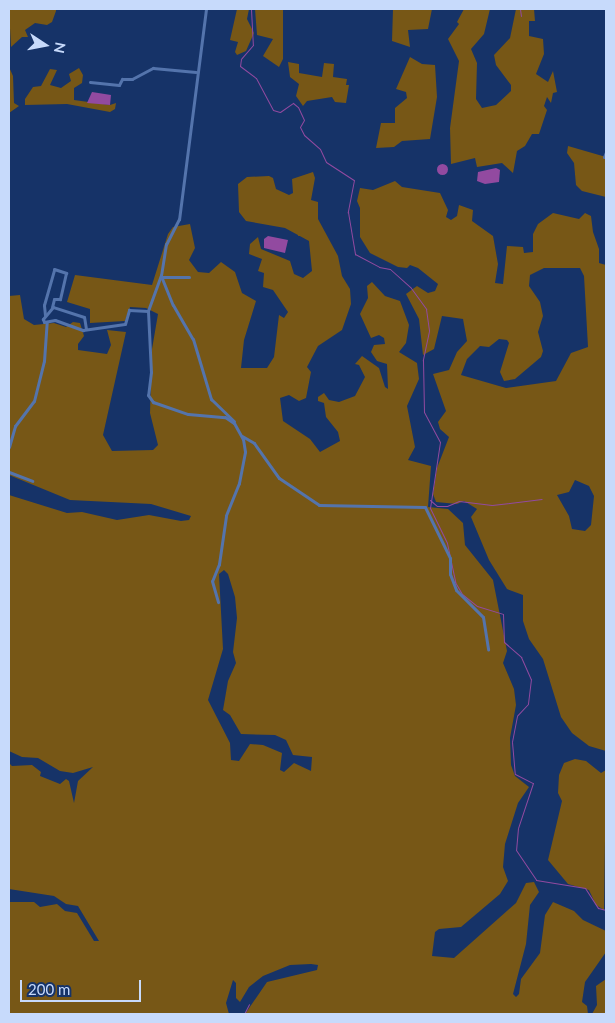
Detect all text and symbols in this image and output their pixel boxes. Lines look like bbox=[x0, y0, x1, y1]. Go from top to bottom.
north arrow bbox=[20, 20, 70, 70]
text: N bbox=[51, 41, 70, 55]
scale bar bbox=[22, 970, 144, 1002]
text: 200 m bbox=[28, 980, 70, 998]

